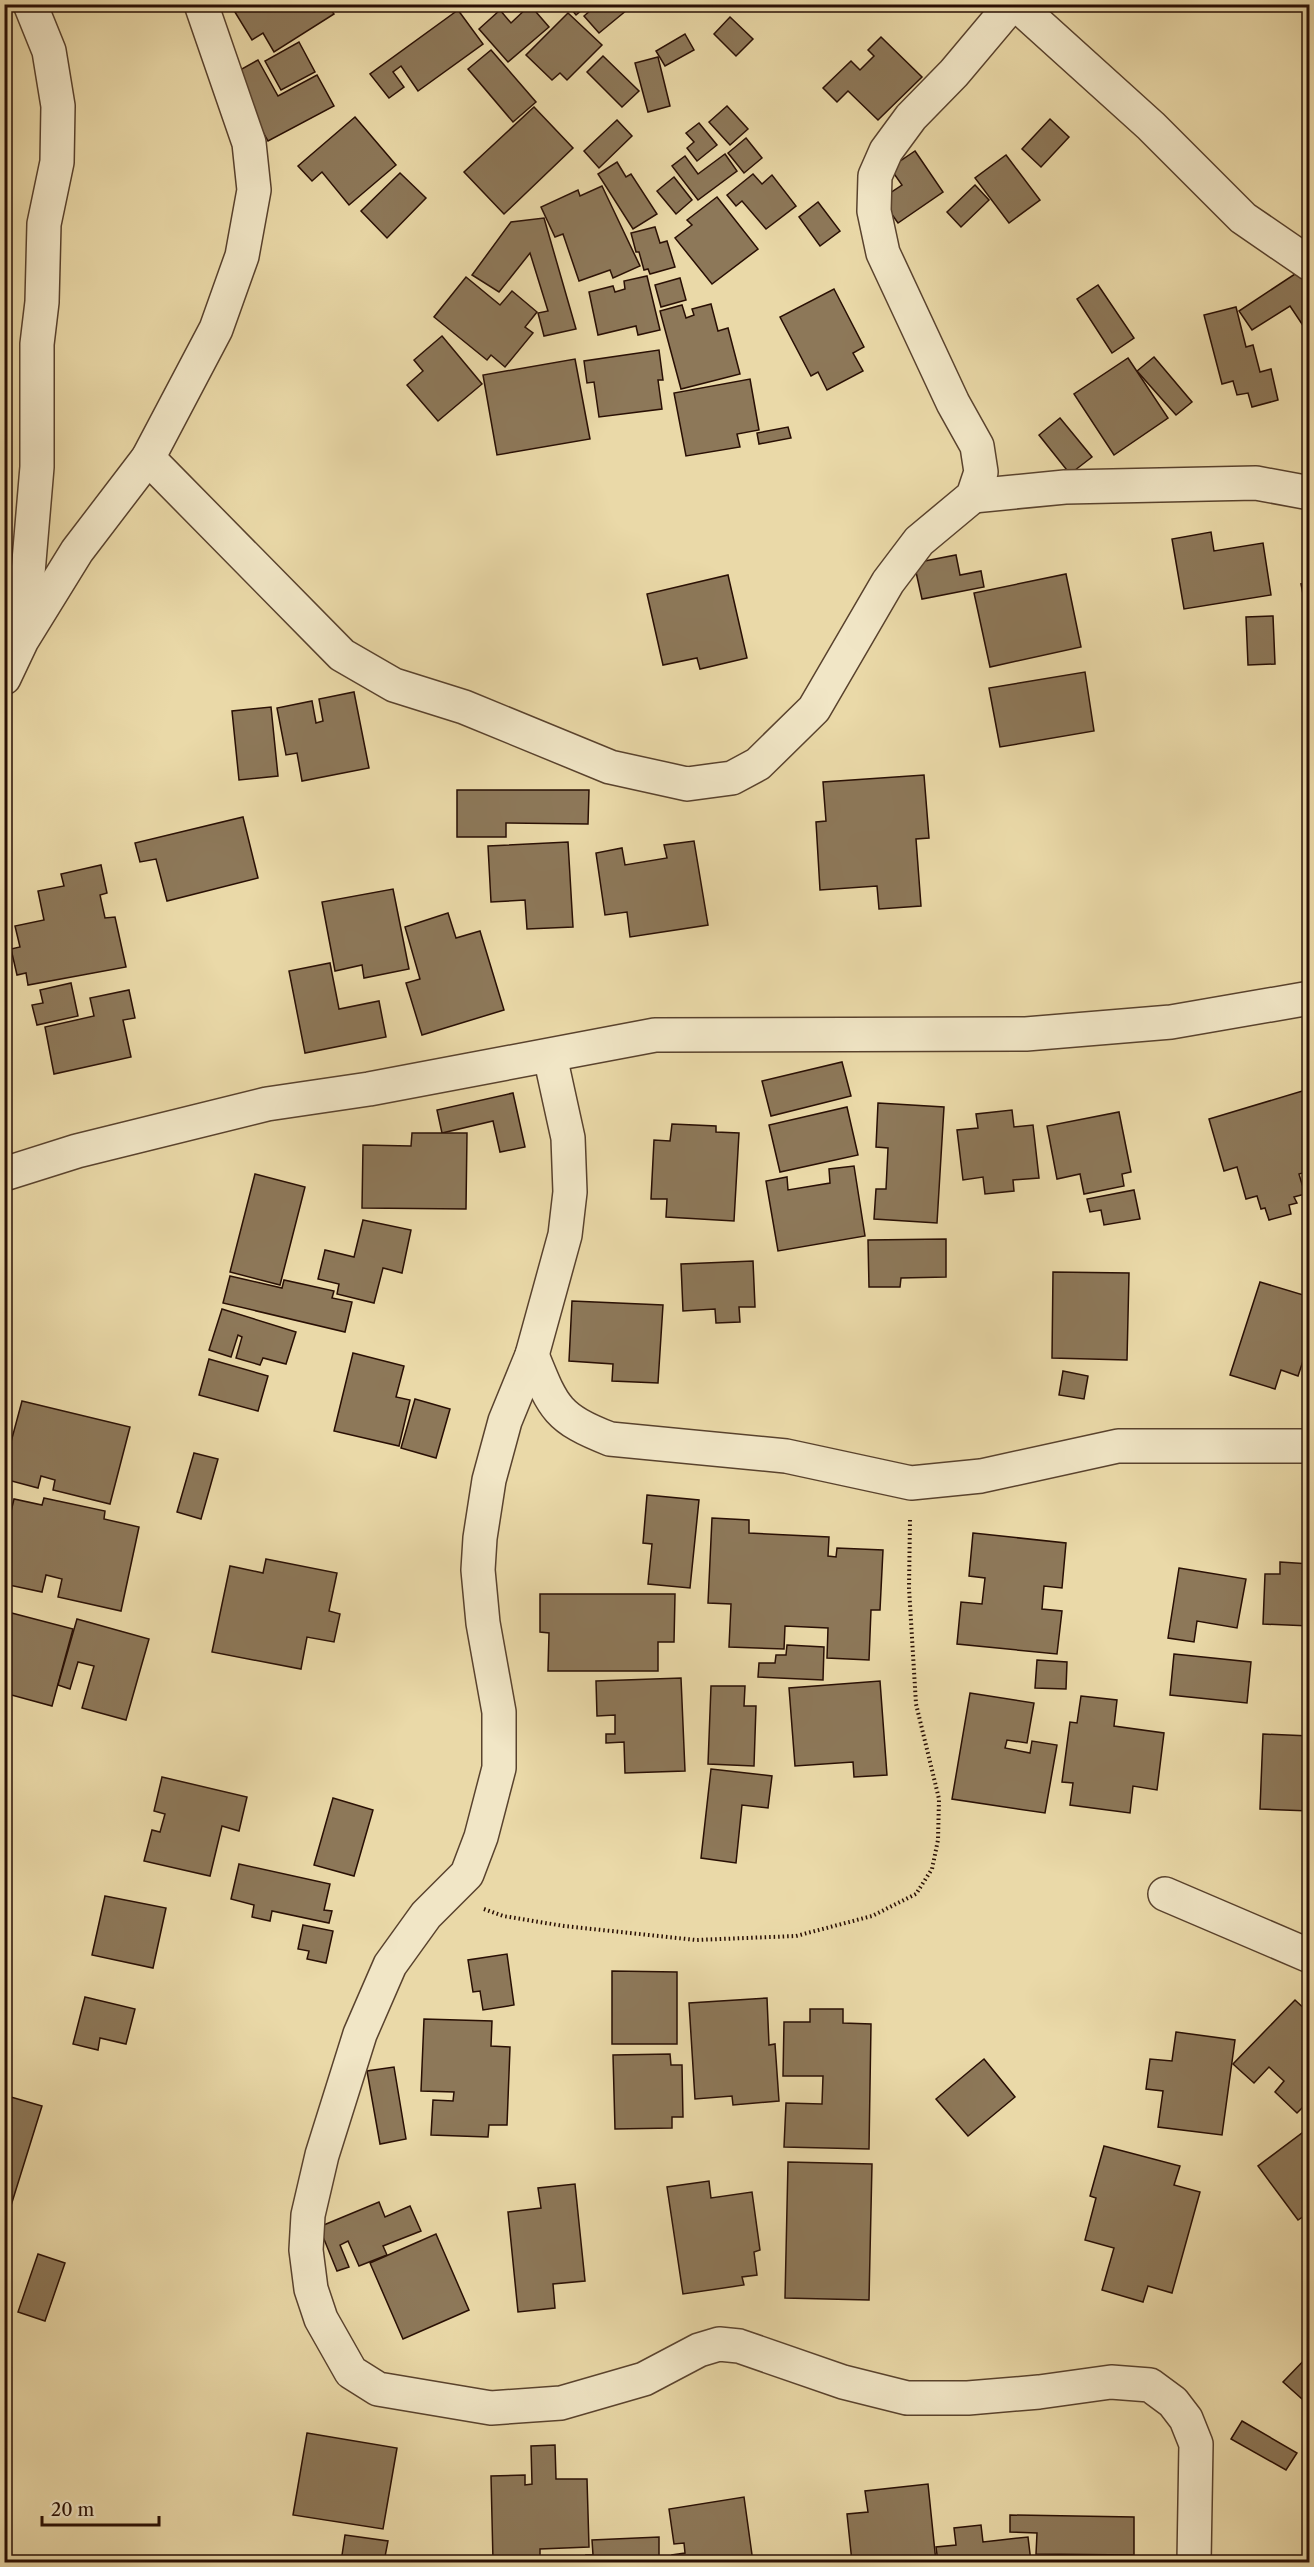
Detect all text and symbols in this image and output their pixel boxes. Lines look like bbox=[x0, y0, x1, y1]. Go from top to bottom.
scale bar bbox=[42, 2489, 159, 2527]
text: 20 m bbox=[51, 2499, 95, 2521]

